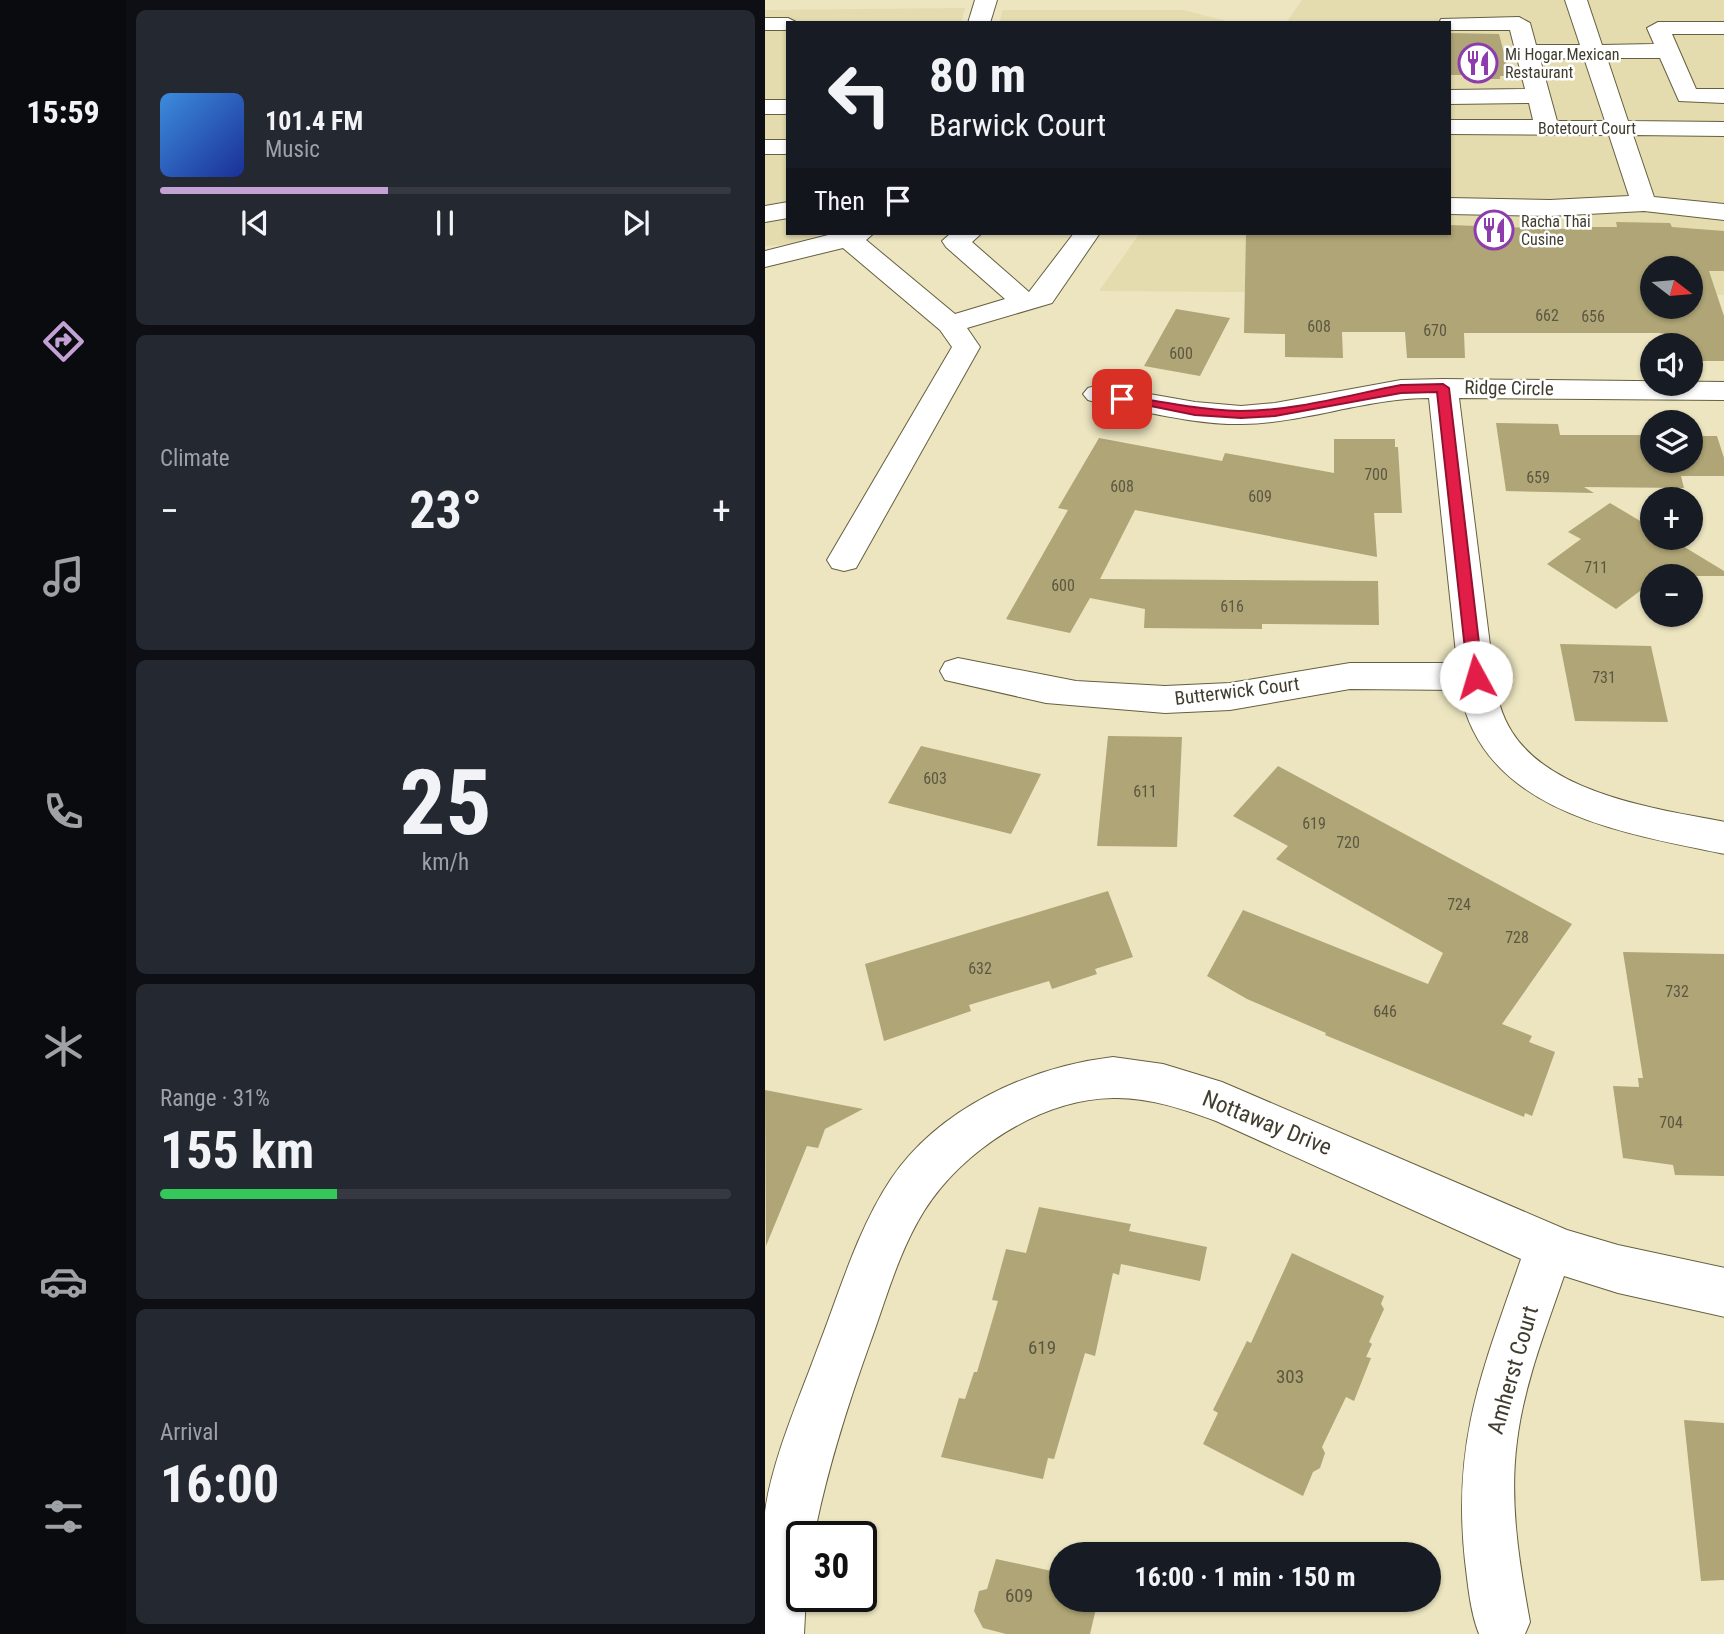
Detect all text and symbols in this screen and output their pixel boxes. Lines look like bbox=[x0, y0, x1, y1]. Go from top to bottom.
restaurant icon: Mi Hogar Mexican Restaurant bbox=[1457, 42, 1499, 84]
place label: Mi Hogar Mexican Restaurant bbox=[1505, 45, 1620, 82]
text: 80 m bbox=[929, 47, 1026, 104]
icon: left bbox=[814, 49, 905, 140]
text: 15:59 bbox=[26, 93, 100, 131]
text: 101.4 FM bbox=[265, 106, 363, 136]
text: Barwick Court bbox=[929, 106, 1106, 144]
street label: Botetourt Court bbox=[1538, 119, 1636, 138]
text: Music bbox=[265, 136, 320, 163]
icon: arrive bbox=[879, 182, 917, 220]
text: Then bbox=[814, 186, 865, 216]
icon: previous bbox=[236, 204, 274, 242]
icon: pause bbox=[426, 204, 464, 242]
icon: next bbox=[617, 204, 655, 242]
restaurant icon: Racha Thai Cusine bbox=[1473, 209, 1515, 251]
place label: Racha Thai Cusine bbox=[1521, 212, 1591, 249]
north arrow bbox=[1640, 256, 1703, 318]
map controls bbox=[1640, 256, 1703, 627]
house number: 662 bbox=[1535, 306, 1559, 325]
house number: 656 bbox=[1581, 307, 1605, 326]
icon: directions bbox=[39, 317, 88, 366]
house number: 608 bbox=[1307, 317, 1331, 336]
house number: 670 bbox=[1423, 321, 1447, 340]
button: sound bbox=[1640, 333, 1703, 396]
house number: 600 bbox=[1169, 344, 1193, 363]
pin bbox=[1092, 369, 1152, 429]
street label: Ridge Circle bbox=[1464, 376, 1554, 400]
icon: arrive bbox=[1103, 380, 1141, 418]
button: layers bbox=[1640, 410, 1703, 473]
text: Climate bbox=[160, 445, 230, 472]
house number: 700 bbox=[1364, 465, 1388, 484]
house number: 659 bbox=[1526, 468, 1550, 487]
house number: 608 bbox=[1110, 477, 1134, 496]
text: 23° bbox=[409, 480, 482, 541]
house number: 609 bbox=[1248, 487, 1272, 506]
button: + bbox=[1640, 487, 1703, 550]
text: − bbox=[160, 489, 179, 533]
text: + bbox=[712, 489, 731, 533]
icon: music bbox=[39, 552, 88, 601]
house number: 711 bbox=[1584, 558, 1608, 577]
button: − bbox=[1640, 564, 1703, 627]
house number: 600 bbox=[1051, 576, 1075, 595]
house number: 616 bbox=[1220, 597, 1244, 616]
position arrow bbox=[1439, 640, 1513, 714]
house number: 731 bbox=[1592, 668, 1616, 687]
street label: Butterwick Court bbox=[1173, 672, 1301, 710]
text: 25 bbox=[400, 750, 491, 856]
house number: 603 bbox=[923, 769, 947, 788]
house number: 611 bbox=[1133, 782, 1157, 801]
icon: phone bbox=[39, 787, 88, 836]
house number: 619 bbox=[1302, 814, 1326, 833]
house number: 720 bbox=[1336, 833, 1360, 852]
text: km/h bbox=[422, 849, 469, 876]
house number: 724 bbox=[1447, 895, 1471, 914]
house number: 728 bbox=[1505, 928, 1529, 947]
house number: 632 bbox=[968, 959, 992, 978]
house number: 732 bbox=[1665, 982, 1689, 1001]
house number: 646 bbox=[1373, 1002, 1397, 1021]
icon: climate bbox=[39, 1022, 88, 1071]
text: Range · 31% bbox=[160, 1085, 270, 1112]
street label: Nottaway Drive bbox=[1198, 1085, 1336, 1161]
house number: 704 bbox=[1659, 1113, 1683, 1132]
text: 155 km bbox=[160, 1120, 314, 1181]
icon: car bbox=[39, 1257, 88, 1306]
street label: Amherst Court bbox=[1482, 1303, 1544, 1437]
house number: 619 bbox=[1028, 1336, 1056, 1359]
house number: 303 bbox=[1276, 1365, 1304, 1388]
text: Arrival bbox=[160, 1419, 219, 1446]
text: 16:00 bbox=[160, 1454, 279, 1515]
icon: filters bbox=[39, 1492, 88, 1541]
speed limit sign: 30 bbox=[786, 1521, 877, 1612]
text: 16:00 · 1 min · 150 m bbox=[1135, 1562, 1355, 1592]
house number: 609 bbox=[1005, 1584, 1033, 1607]

